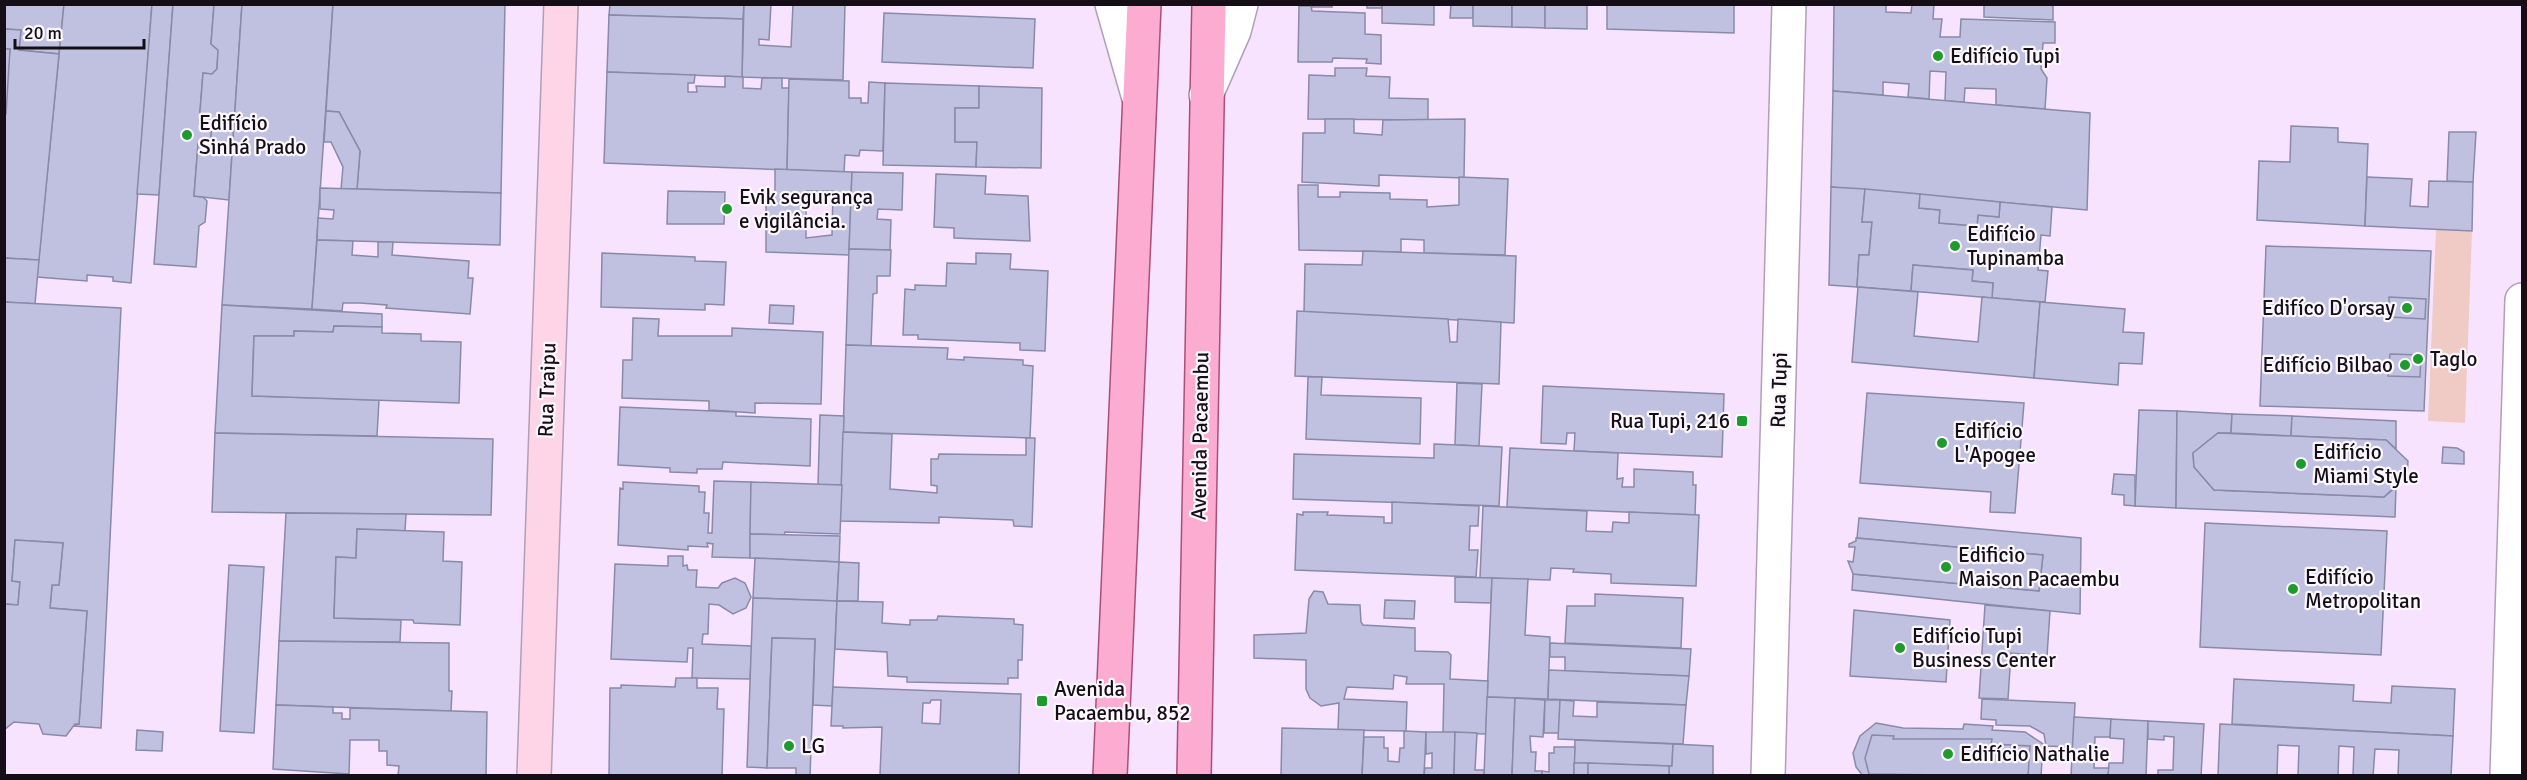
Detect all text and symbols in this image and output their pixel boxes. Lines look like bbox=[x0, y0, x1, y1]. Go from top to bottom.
scale bar bbox=[15, 12, 144, 50]
text: 20 m bbox=[24, 22, 62, 44]
place label: Edifício Tupi bbox=[1950, 43, 2060, 69]
marker: Edifício Tupi bbox=[1931, 49, 1945, 63]
place label: Edifício Sinhá Prado bbox=[199, 110, 306, 160]
marker: Edifício Sinhá Prado bbox=[180, 128, 194, 142]
place label: Evik segurança e vigilância. bbox=[739, 184, 873, 234]
marker: Evik segurança e vigilância. bbox=[720, 202, 734, 216]
place label: Edifício Tupinamba bbox=[1967, 221, 2064, 271]
marker: Edifício Tupinamba bbox=[1948, 239, 1962, 253]
place label: Edifíco D'orsay bbox=[2262, 295, 2395, 321]
marker: Edifíco D'orsay bbox=[2400, 301, 2414, 315]
street label: Rua Traipu bbox=[532, 342, 562, 438]
place label: Taglo bbox=[2430, 346, 2477, 372]
street label: Avenida Pacaembu bbox=[1186, 352, 1214, 520]
street label: Rua Tupi bbox=[1765, 352, 1793, 428]
place label: Edifício Bilbao bbox=[2263, 352, 2393, 378]
marker: Taglo bbox=[2411, 352, 2425, 366]
marker: Edifício Bilbao bbox=[2398, 358, 2412, 372]
place label: Rua Tupi, 216 bbox=[1610, 408, 1730, 434]
marker: Rua Tupi, 216 bbox=[1735, 414, 1749, 428]
place label: Edifício L'Apogee bbox=[1954, 418, 2036, 468]
marker: Edifício L'Apogee bbox=[1935, 436, 1949, 450]
place label: Edifício Miami Style bbox=[2313, 439, 2419, 489]
marker: Edifício Miami Style bbox=[2294, 457, 2308, 471]
place label: Edificio Maison Pacaembu bbox=[1958, 542, 2120, 592]
marker: Edificio Maison Pacaembu bbox=[1939, 560, 1953, 574]
place label: Edifício Metropolitan bbox=[2305, 564, 2421, 614]
marker: Edifício Metropolitan bbox=[2286, 582, 2300, 596]
place label: Edifício Tupi Business Center bbox=[1912, 623, 2056, 673]
marker: Edifício Tupi Business Center bbox=[1893, 641, 1907, 655]
place label: Avenida Pacaembu, 852 bbox=[1054, 676, 1191, 726]
marker: Avenida Pacaembu, 852 bbox=[1035, 694, 1049, 708]
place label: LG bbox=[801, 733, 825, 759]
marker: LG bbox=[782, 739, 796, 753]
place label: Edifício Nathalie bbox=[1960, 741, 2110, 767]
marker: Edifício Nathalie bbox=[1941, 747, 1955, 761]

